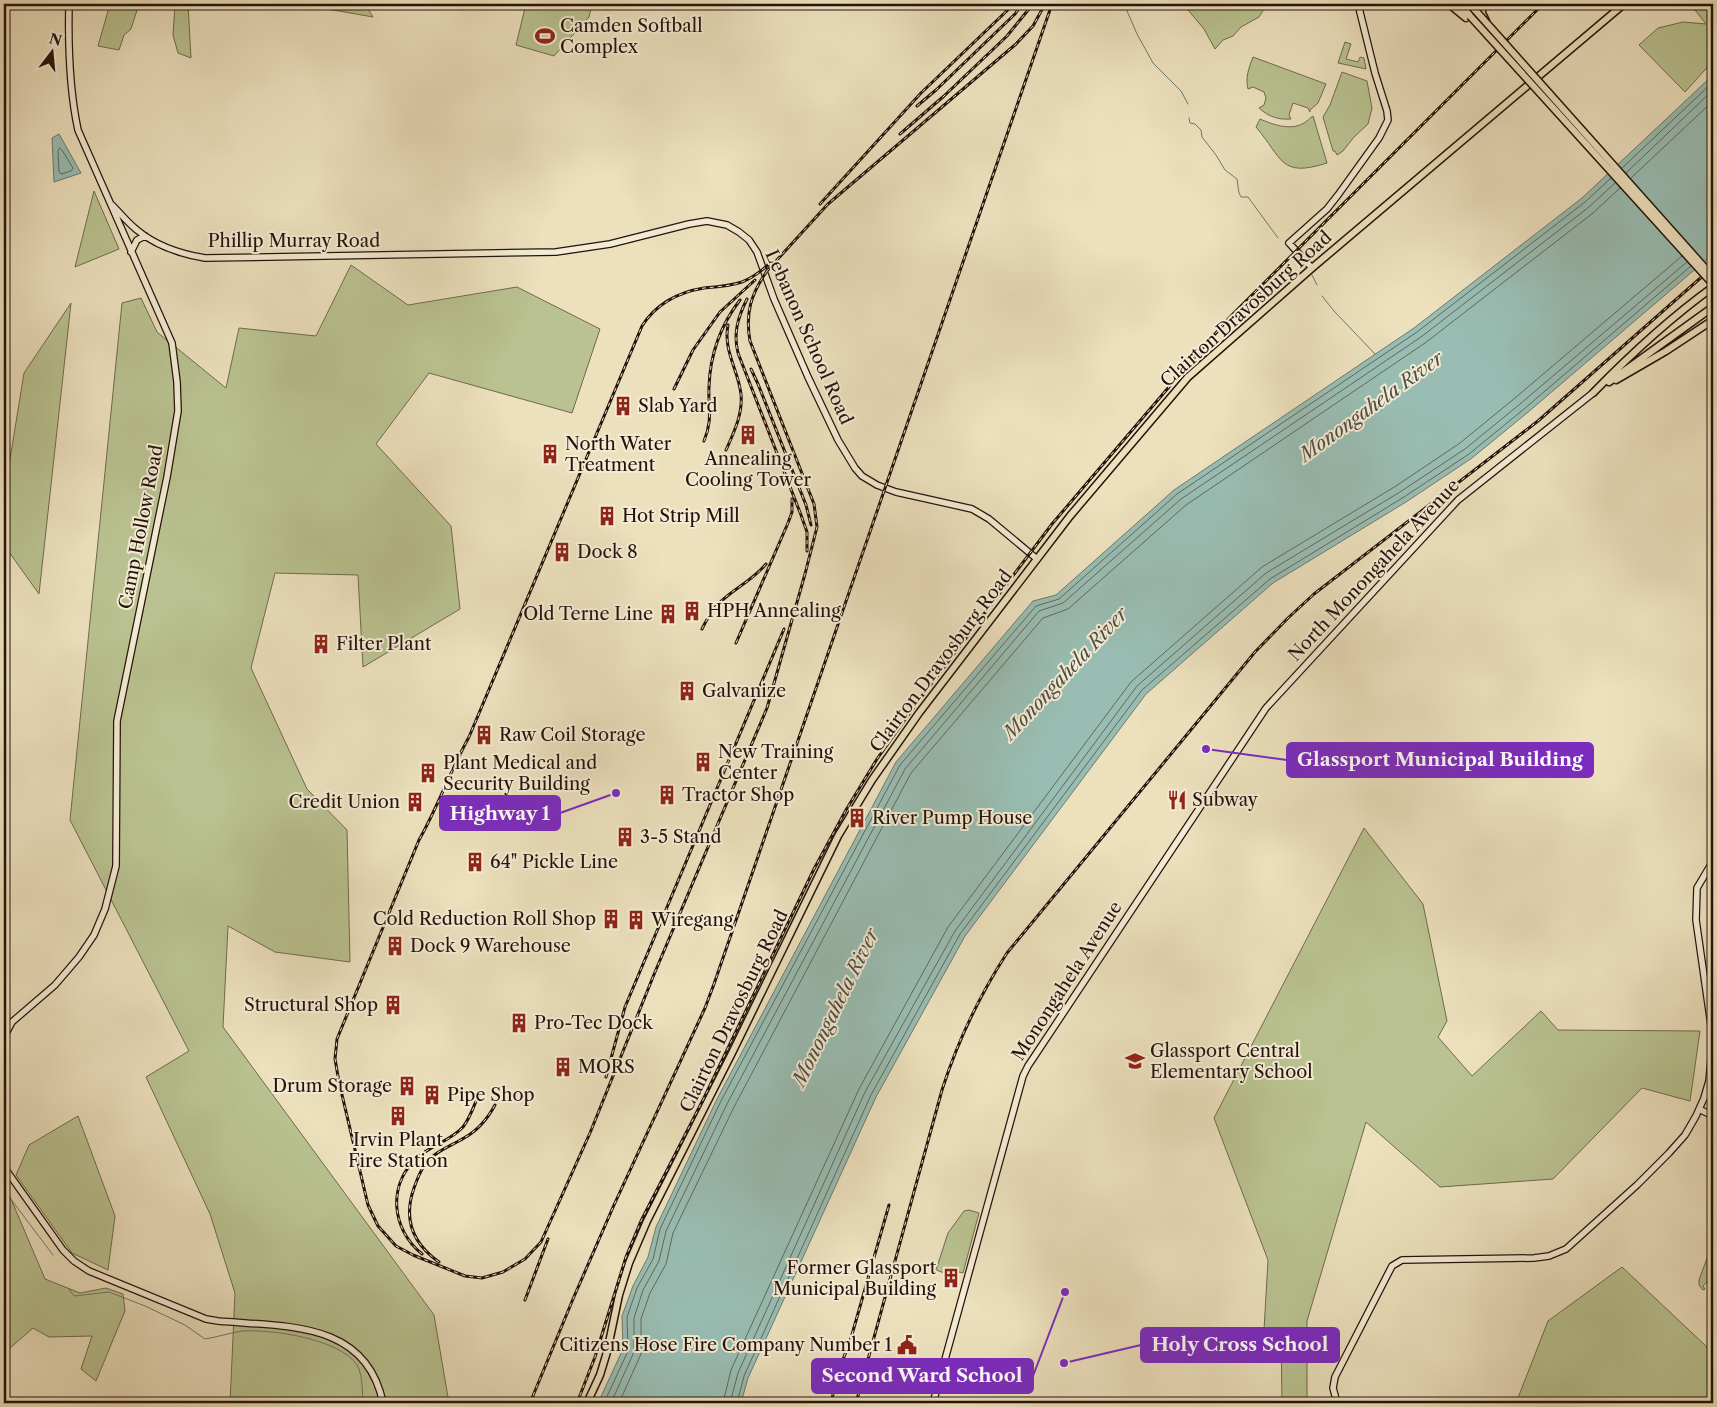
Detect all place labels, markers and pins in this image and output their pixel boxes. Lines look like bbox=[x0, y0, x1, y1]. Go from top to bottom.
place label: Camden Softball Complex bbox=[560, 15, 702, 58]
sports icon: Camden Softball Complex bbox=[534, 25, 556, 47]
building icon: Slab Yard bbox=[612, 395, 634, 417]
place label: Slab Yard bbox=[638, 395, 717, 417]
building icon: Annealing Cooling Tower bbox=[737, 424, 759, 446]
place label: North Water Treatment bbox=[565, 433, 672, 476]
building icon: North Water Treatment bbox=[539, 443, 561, 465]
place label: Annealing Cooling Tower bbox=[685, 448, 812, 491]
building icon: Hot Strip Mill bbox=[596, 505, 618, 527]
place label: Hot Strip Mill bbox=[622, 505, 740, 527]
building icon: Dock 8 bbox=[551, 541, 573, 563]
place label: Dock 8 bbox=[577, 541, 638, 563]
building icon: HPH Annealing bbox=[681, 600, 703, 622]
place label: HPH Annealing bbox=[707, 600, 841, 622]
place label: Old Terne Line bbox=[523, 603, 653, 625]
building icon: Old Terne Line bbox=[657, 603, 679, 625]
building icon: Filter Plant bbox=[310, 633, 332, 655]
place label: Filter Plant bbox=[336, 633, 432, 655]
building icon: Galvanize bbox=[676, 680, 698, 702]
place label: Galvanize bbox=[702, 680, 786, 702]
building icon: Raw Coil Storage bbox=[473, 724, 495, 746]
place label: Raw Coil Storage bbox=[499, 724, 646, 746]
place label: New Training Center bbox=[718, 741, 834, 784]
callout: Glassport Municipal Building bbox=[1287, 743, 1593, 777]
building icon: New Training Center bbox=[692, 751, 714, 773]
place label: Plant Medical and Security Building bbox=[443, 752, 597, 795]
building icon: Plant Medical and Security Building bbox=[417, 762, 439, 784]
building icon: Tractor Shop bbox=[656, 784, 678, 806]
place label: Tractor Shop bbox=[682, 784, 794, 806]
restaurant icon: Subway bbox=[1166, 789, 1188, 811]
place label: Subway bbox=[1192, 789, 1259, 811]
place label: Credit Union bbox=[289, 791, 400, 813]
building icon: Credit Union bbox=[404, 791, 426, 813]
callout: Highway 1 bbox=[440, 796, 560, 830]
building icon: River Pump House bbox=[846, 807, 868, 829]
place label: River Pump House bbox=[872, 807, 1032, 829]
building icon: 3-5 Stand bbox=[614, 826, 636, 848]
place label: 3-5 Stand bbox=[640, 826, 722, 848]
building icon: 64" Pickle Line bbox=[464, 851, 486, 873]
place label: 64" Pickle Line bbox=[490, 851, 618, 873]
place label: Cold Reduction Roll Shop bbox=[373, 908, 596, 930]
building icon: Cold Reduction Roll Shop bbox=[600, 908, 622, 930]
building icon: Wiregang bbox=[625, 909, 647, 931]
place label: Wiregang bbox=[650, 909, 734, 931]
building icon: Dock 9 Warehouse bbox=[384, 935, 406, 957]
place label: Dock 9 Warehouse bbox=[410, 935, 571, 957]
place label: Structural Shop bbox=[244, 994, 378, 1016]
building icon: Structural Shop bbox=[382, 994, 404, 1016]
building icon: Pro-Tec Dock bbox=[508, 1012, 530, 1034]
place label: Pro-Tec Dock bbox=[534, 1012, 654, 1034]
place label: Glassport Central Elementary School bbox=[1150, 1040, 1313, 1083]
school or university icon: Glassport Central Elementary School bbox=[1124, 1050, 1146, 1072]
building icon: MORS bbox=[552, 1056, 574, 1078]
place label: MORS bbox=[578, 1056, 635, 1078]
place label: Drum Storage bbox=[273, 1075, 392, 1097]
building icon: Drum Storage bbox=[396, 1075, 418, 1097]
building icon: Pipe Shop bbox=[421, 1084, 443, 1106]
place label: Pipe Shop bbox=[447, 1084, 535, 1106]
building icon: Irvin Plant Fire Station bbox=[387, 1105, 409, 1127]
place label: Irvin Plant Fire Station bbox=[348, 1129, 448, 1172]
place label: Former Glassport Municipal Building bbox=[773, 1257, 937, 1300]
building icon: Former Glassport Municipal Building bbox=[940, 1267, 962, 1289]
callout: Holy Cross School bbox=[1141, 1328, 1339, 1362]
place label: Citizens Hose Fire Company Number 1 bbox=[559, 1334, 892, 1356]
public building icon: Citizens Hose Fire Company Number 1 bbox=[896, 1334, 918, 1356]
callout: Second Ward School bbox=[812, 1359, 1033, 1393]

